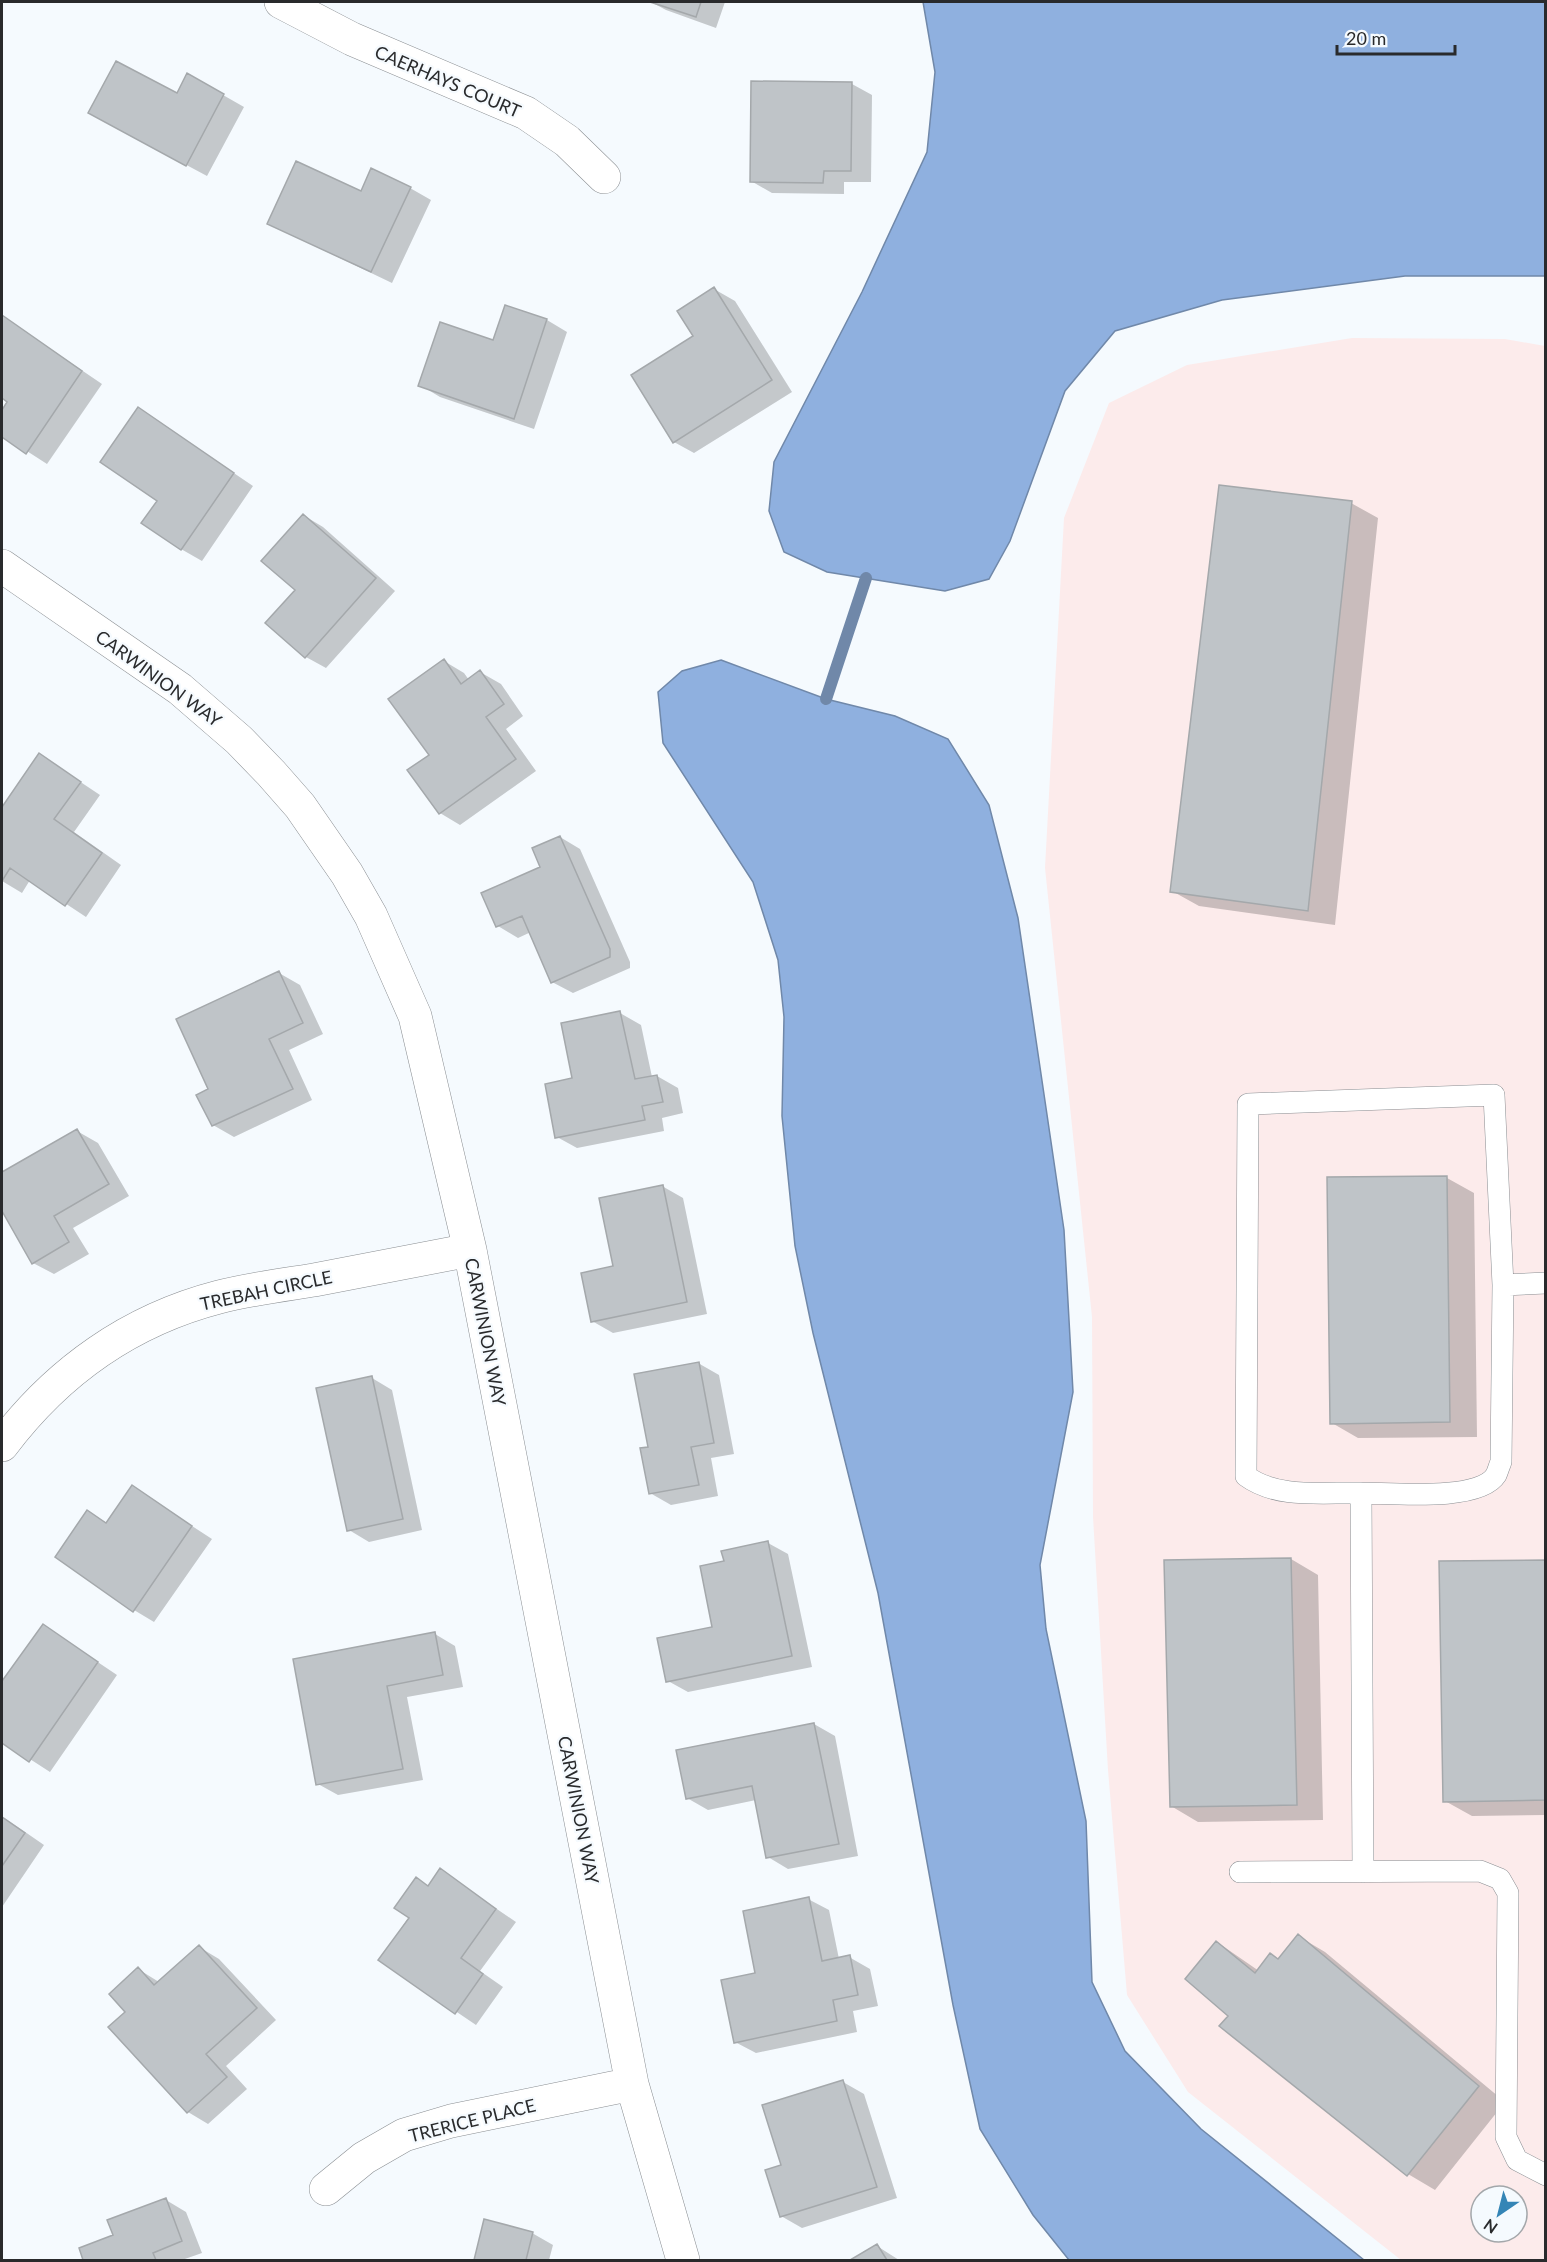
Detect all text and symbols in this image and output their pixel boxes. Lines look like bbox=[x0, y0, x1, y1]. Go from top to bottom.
scale bar bbox=[1337, 18, 1456, 56]
text: 20 m bbox=[1346, 27, 1386, 49]
street label: CAERHAYS COURT bbox=[372, 40, 525, 122]
street label: CARWINION WAY bbox=[92, 625, 227, 732]
street label: CARWINION WAY bbox=[461, 1256, 511, 1409]
street label: TREBAH CIRCLE bbox=[198, 1265, 334, 1315]
street label: CARWINION WAY bbox=[554, 1734, 604, 1887]
street label: TRERICE PLACE bbox=[406, 2094, 538, 2146]
north arrow bbox=[1469, 2184, 1529, 2244]
text: N bbox=[1480, 2215, 1501, 2238]

